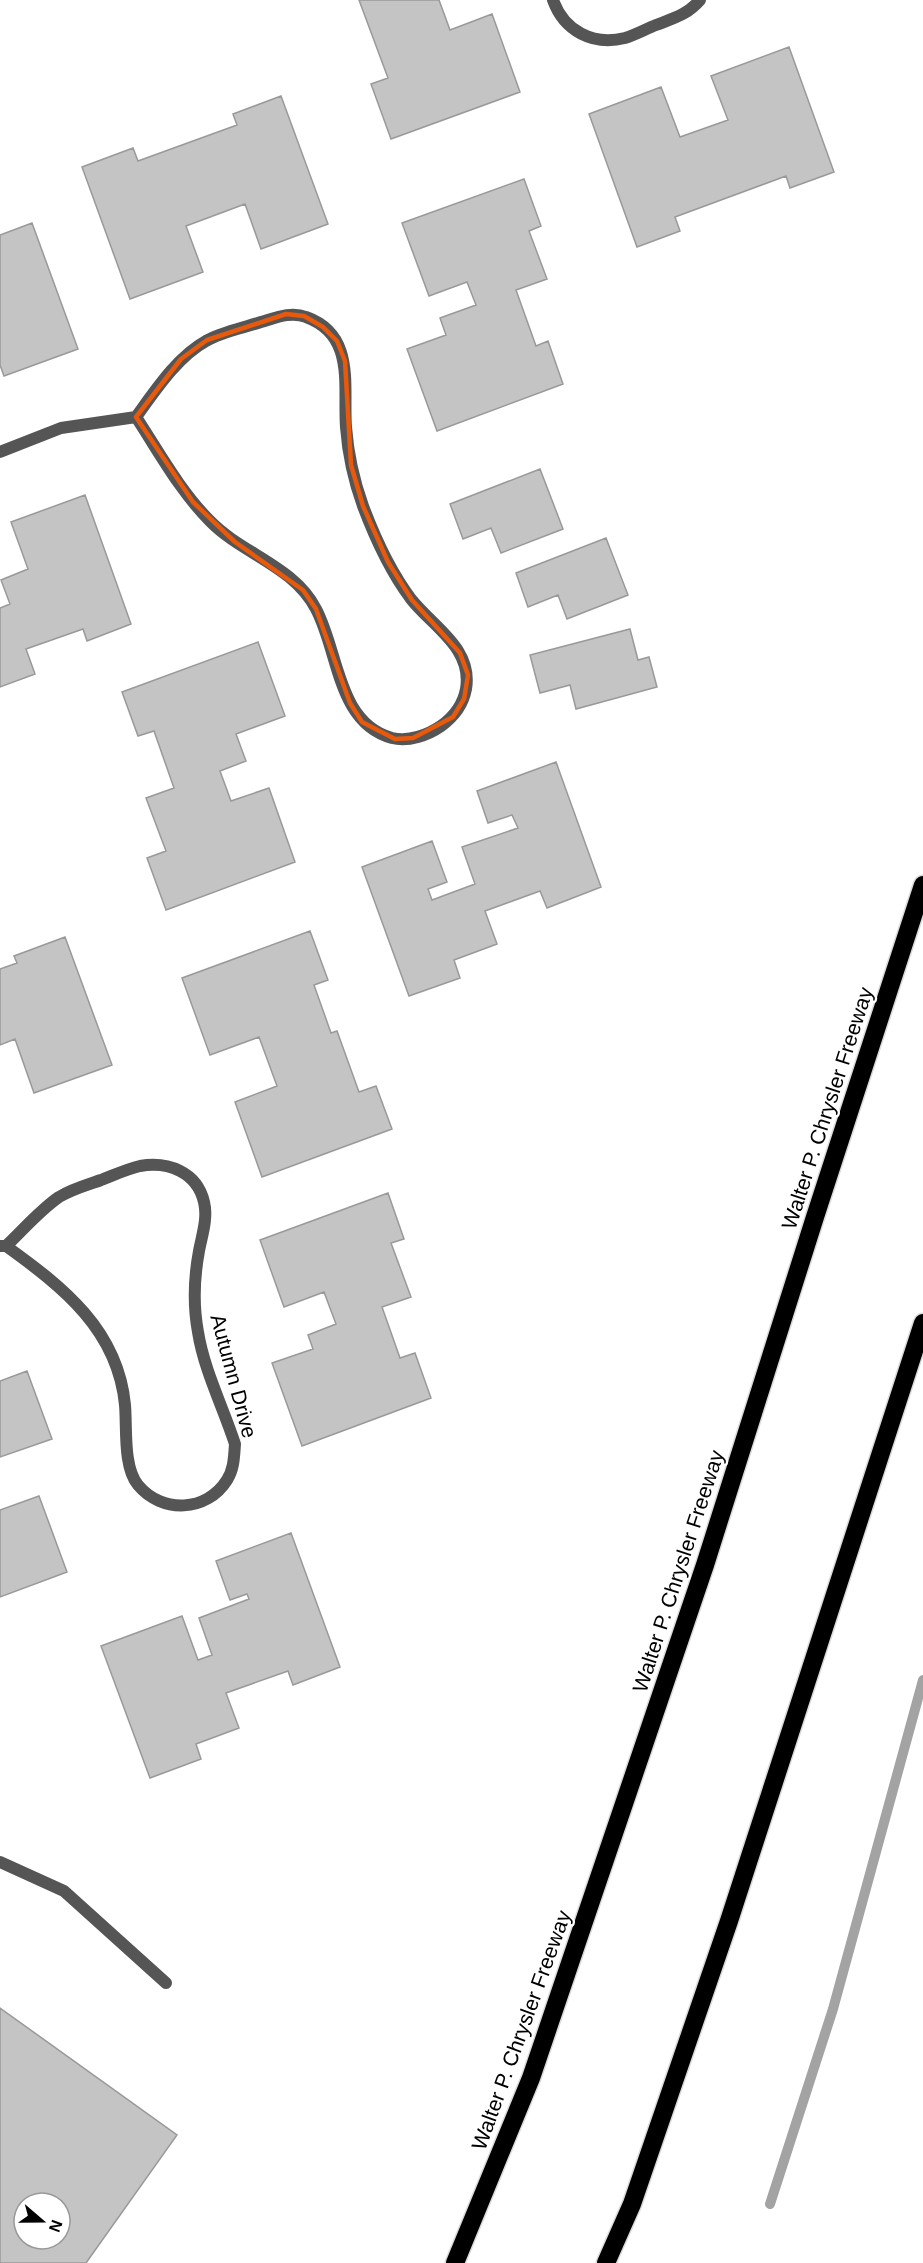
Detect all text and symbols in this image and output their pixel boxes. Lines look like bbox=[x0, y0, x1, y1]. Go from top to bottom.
street label: Walter P. Chrysler Freeway bbox=[777, 984, 877, 1232]
street label: Autumn Drive bbox=[206, 1312, 262, 1440]
street label: Walter P. Chrysler Freeway bbox=[628, 1447, 728, 1695]
street label: Walter P. Chrysler Freeway bbox=[467, 1907, 575, 2153]
north arrow bbox=[12, 2191, 72, 2251]
text: N bbox=[46, 2218, 66, 2234]

